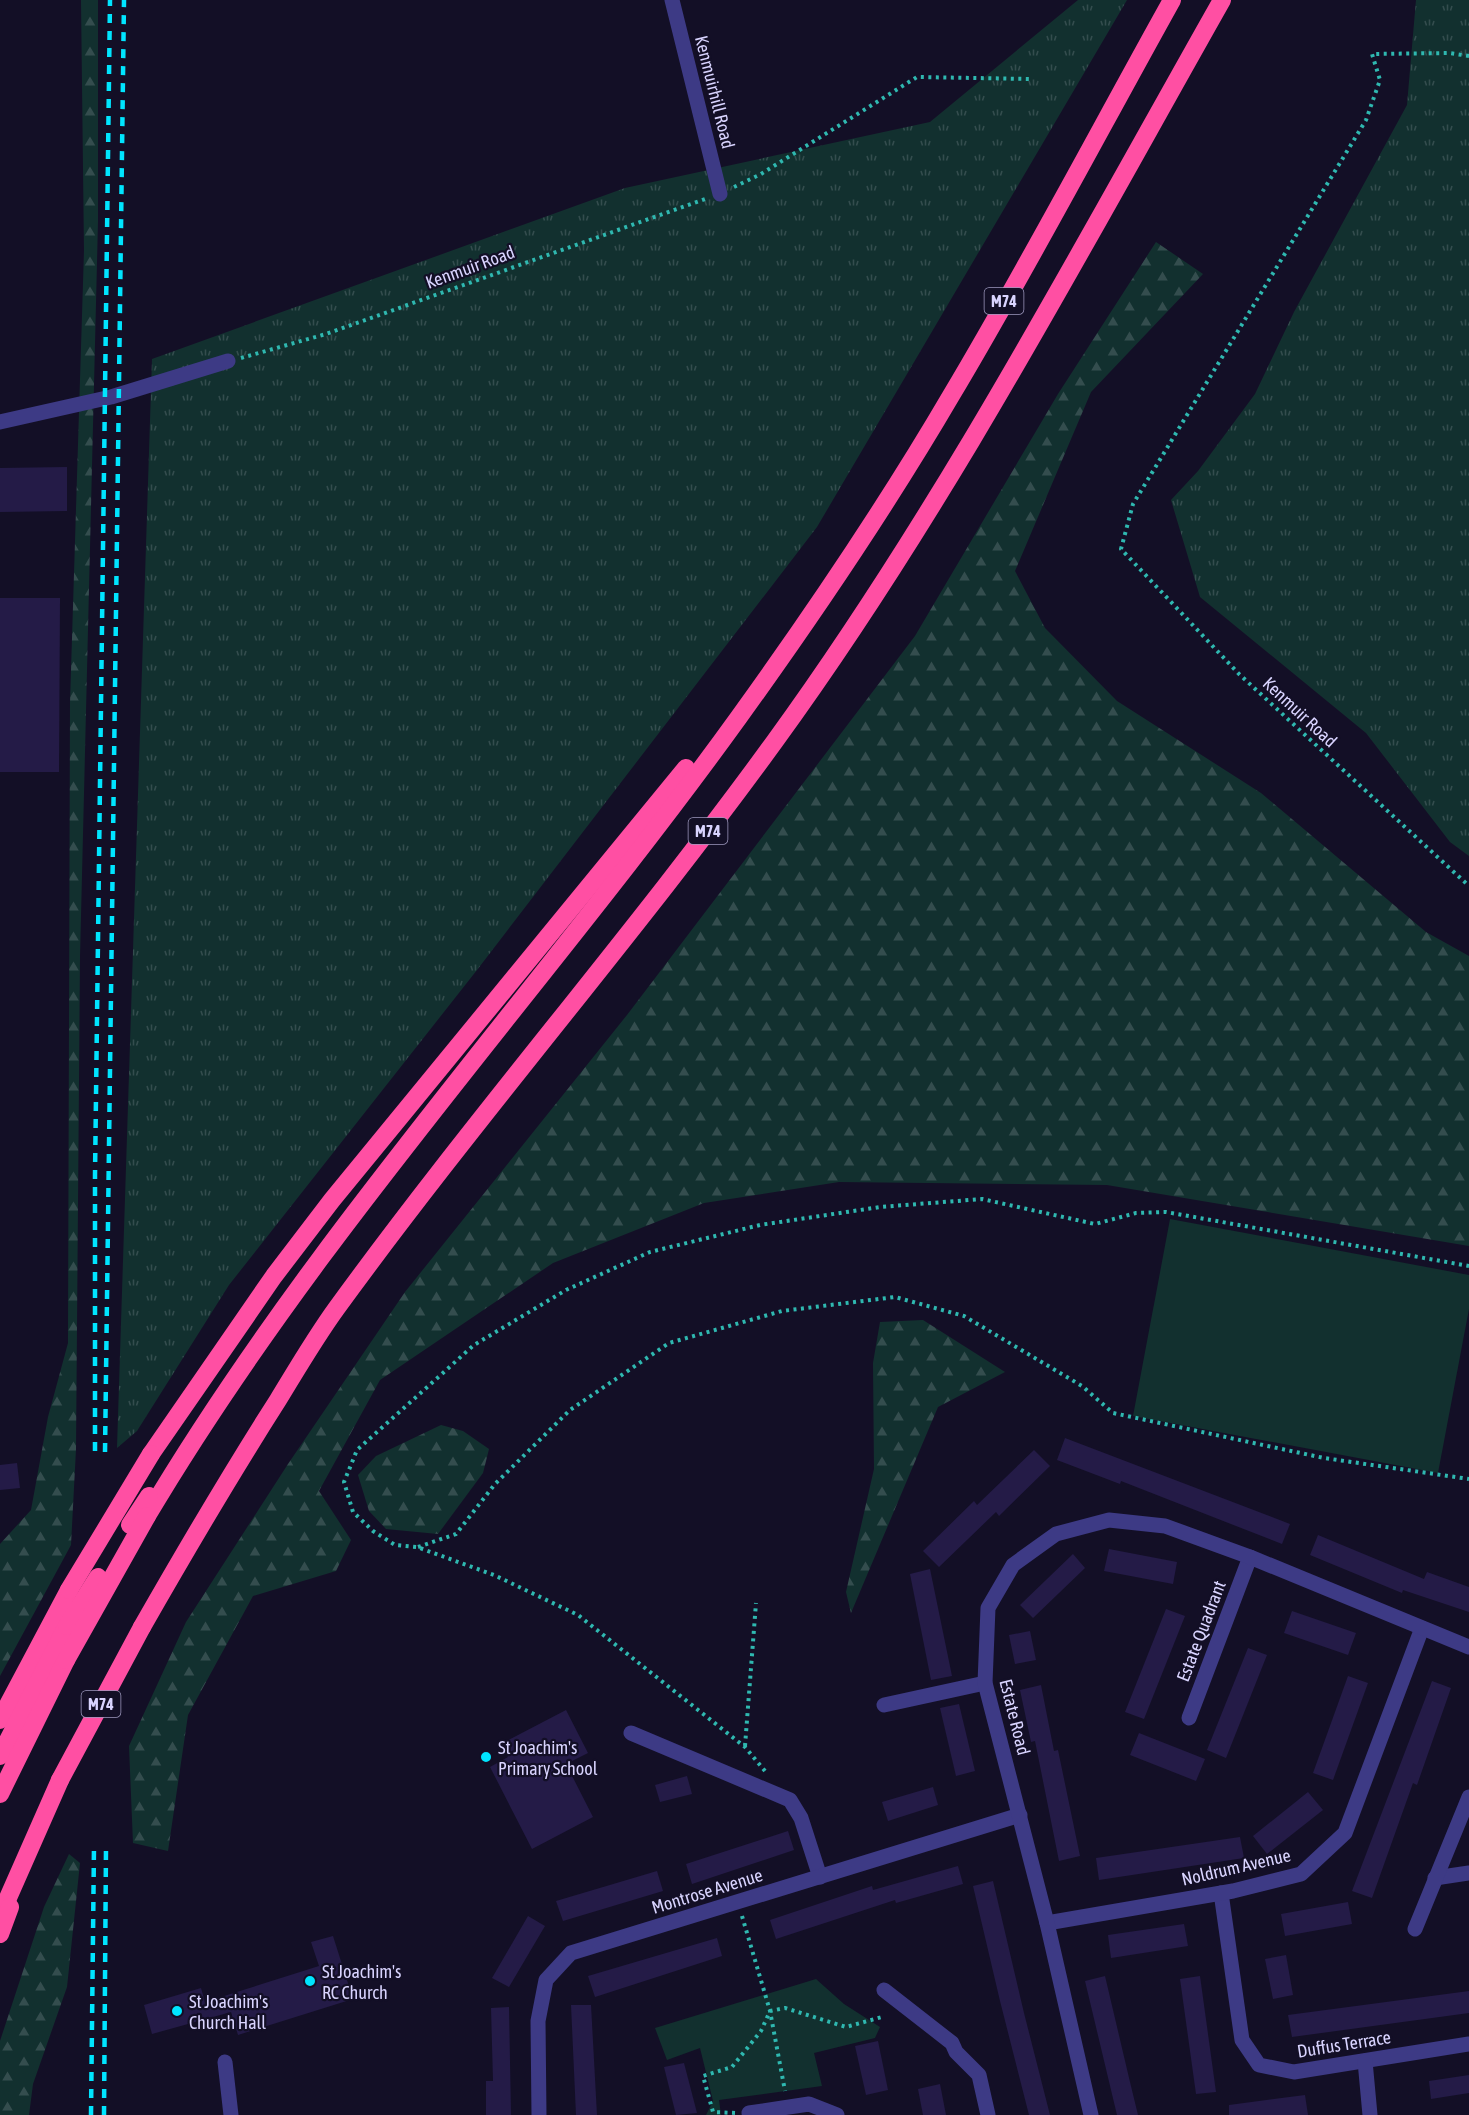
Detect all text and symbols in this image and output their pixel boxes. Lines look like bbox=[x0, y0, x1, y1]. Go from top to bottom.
street label: Kenmuirhill Road bbox=[691, 33, 739, 151]
street label: Kenmuir Road bbox=[423, 241, 517, 293]
road number: M74 bbox=[984, 288, 1024, 314]
street label: Kenmuir Road bbox=[1259, 673, 1341, 751]
road number: M74 bbox=[688, 818, 728, 844]
street label: Estate Quadrant bbox=[1172, 1577, 1230, 1685]
street label: Estate Road bbox=[995, 1677, 1035, 1757]
road number: M74 bbox=[82, 1691, 120, 1717]
place label: St Joachim's Primary School bbox=[498, 1737, 598, 1779]
marker: St Joachim's Primary School bbox=[479, 1750, 493, 1764]
street label: Noldrum Avenue bbox=[1179, 1844, 1293, 1890]
street label: Montrose Avenue bbox=[649, 1864, 765, 1918]
place label: St Joachim's RC Church bbox=[322, 1961, 401, 2003]
marker: St Joachim's RC Church bbox=[303, 1974, 317, 1988]
place label: St Joachim's Church Hall bbox=[189, 1991, 268, 2033]
marker: St Joachim's Church Hall bbox=[170, 2004, 184, 2018]
street label: Duffus Terrace bbox=[1296, 2026, 1392, 2062]

